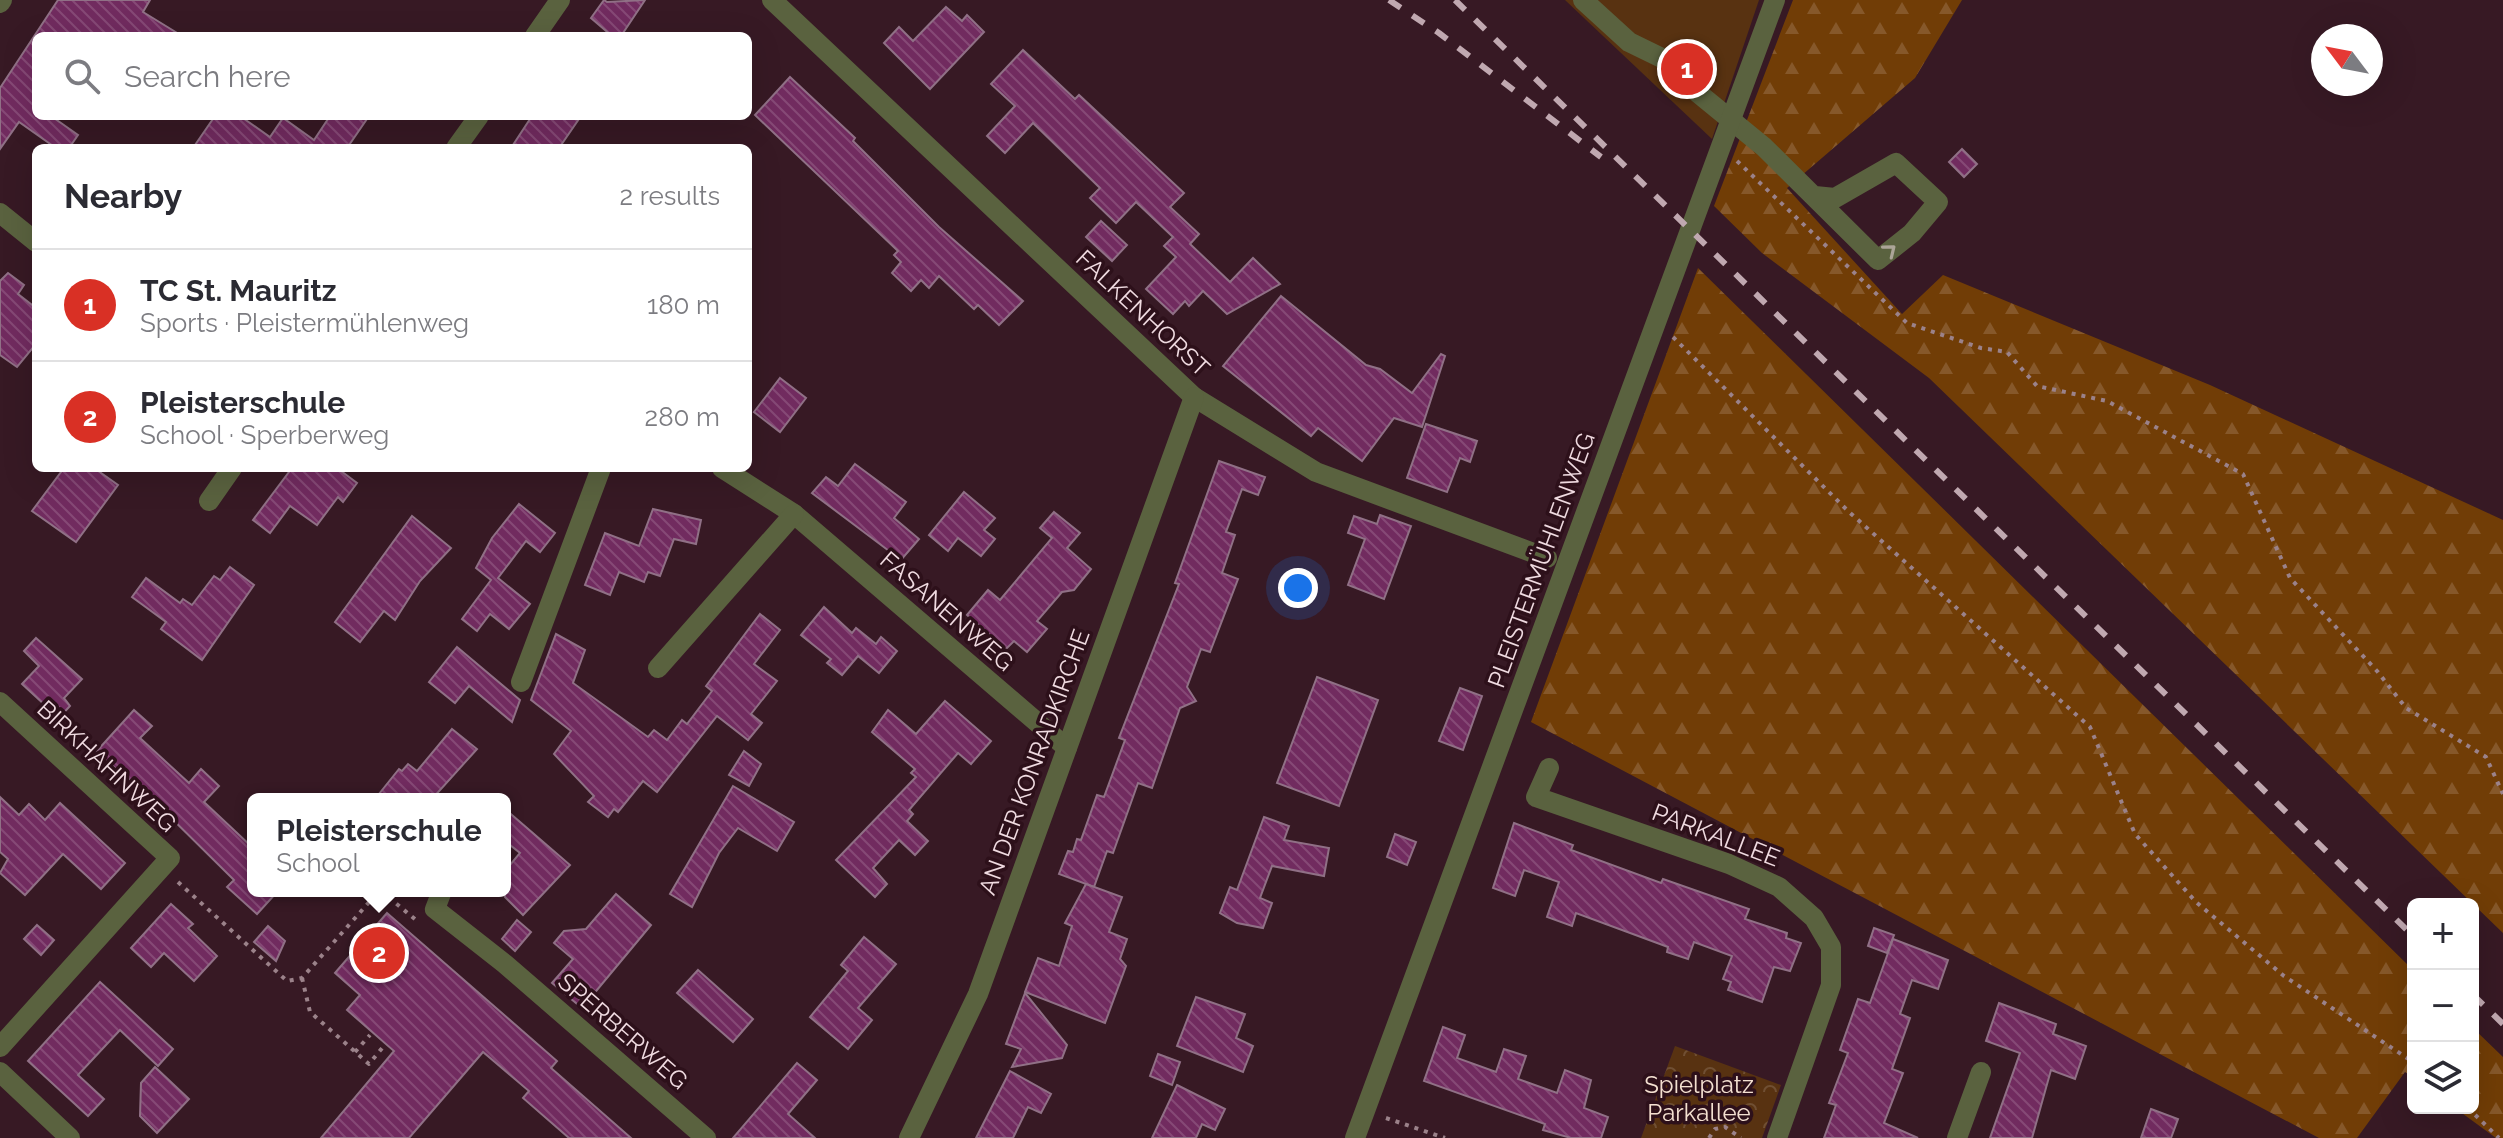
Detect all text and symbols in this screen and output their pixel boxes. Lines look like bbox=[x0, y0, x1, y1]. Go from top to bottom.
north arrow bbox=[2311, 24, 2383, 96]
search box bbox=[32, 32, 752, 120]
pin: 1 bbox=[1661, 39, 1713, 99]
icon: search bbox=[60, 54, 104, 98]
text: Search here bbox=[124, 59, 291, 94]
text: Nearby bbox=[64, 176, 182, 216]
text: 2 results bbox=[620, 181, 720, 211]
street label: FALKENHORST bbox=[1070, 244, 1216, 383]
one-way arrow bbox=[1881, 245, 1895, 260]
text: TC St. Mauritz bbox=[140, 273, 336, 308]
text: 1 bbox=[84, 290, 96, 320]
text: 180 m bbox=[647, 290, 720, 320]
text: Sports · Pleistermühlenweg bbox=[140, 308, 469, 338]
text: Pleisterschule bbox=[140, 385, 345, 420]
text: 2 bbox=[83, 402, 97, 432]
text: 280 m bbox=[645, 402, 720, 432]
text: School · Sperberweg bbox=[140, 420, 389, 450]
street label: PLEISTERMÜHLENWEG bbox=[1481, 428, 1601, 692]
street label: FASANENWEG bbox=[874, 545, 1020, 677]
your location bbox=[1278, 568, 1318, 608]
street label: AN DER KONRADKIRCHE bbox=[972, 625, 1096, 899]
street label: BIRKHAHNWEG bbox=[31, 694, 183, 838]
popup bbox=[247, 793, 511, 897]
street label: PARKALLEE bbox=[1648, 797, 1784, 873]
text: Pleisterschule bbox=[276, 813, 482, 848]
text: School bbox=[276, 848, 360, 878]
map controls bbox=[2407, 898, 2479, 1114]
button: + bbox=[2407, 898, 2479, 970]
pin: 2 bbox=[353, 923, 405, 983]
street label: SPERBERWEG bbox=[552, 967, 694, 1095]
button: − bbox=[2407, 970, 2479, 1042]
button: layers bbox=[2407, 1042, 2479, 1114]
park label: Spielplatz Parkallee bbox=[1644, 1070, 1754, 1127]

